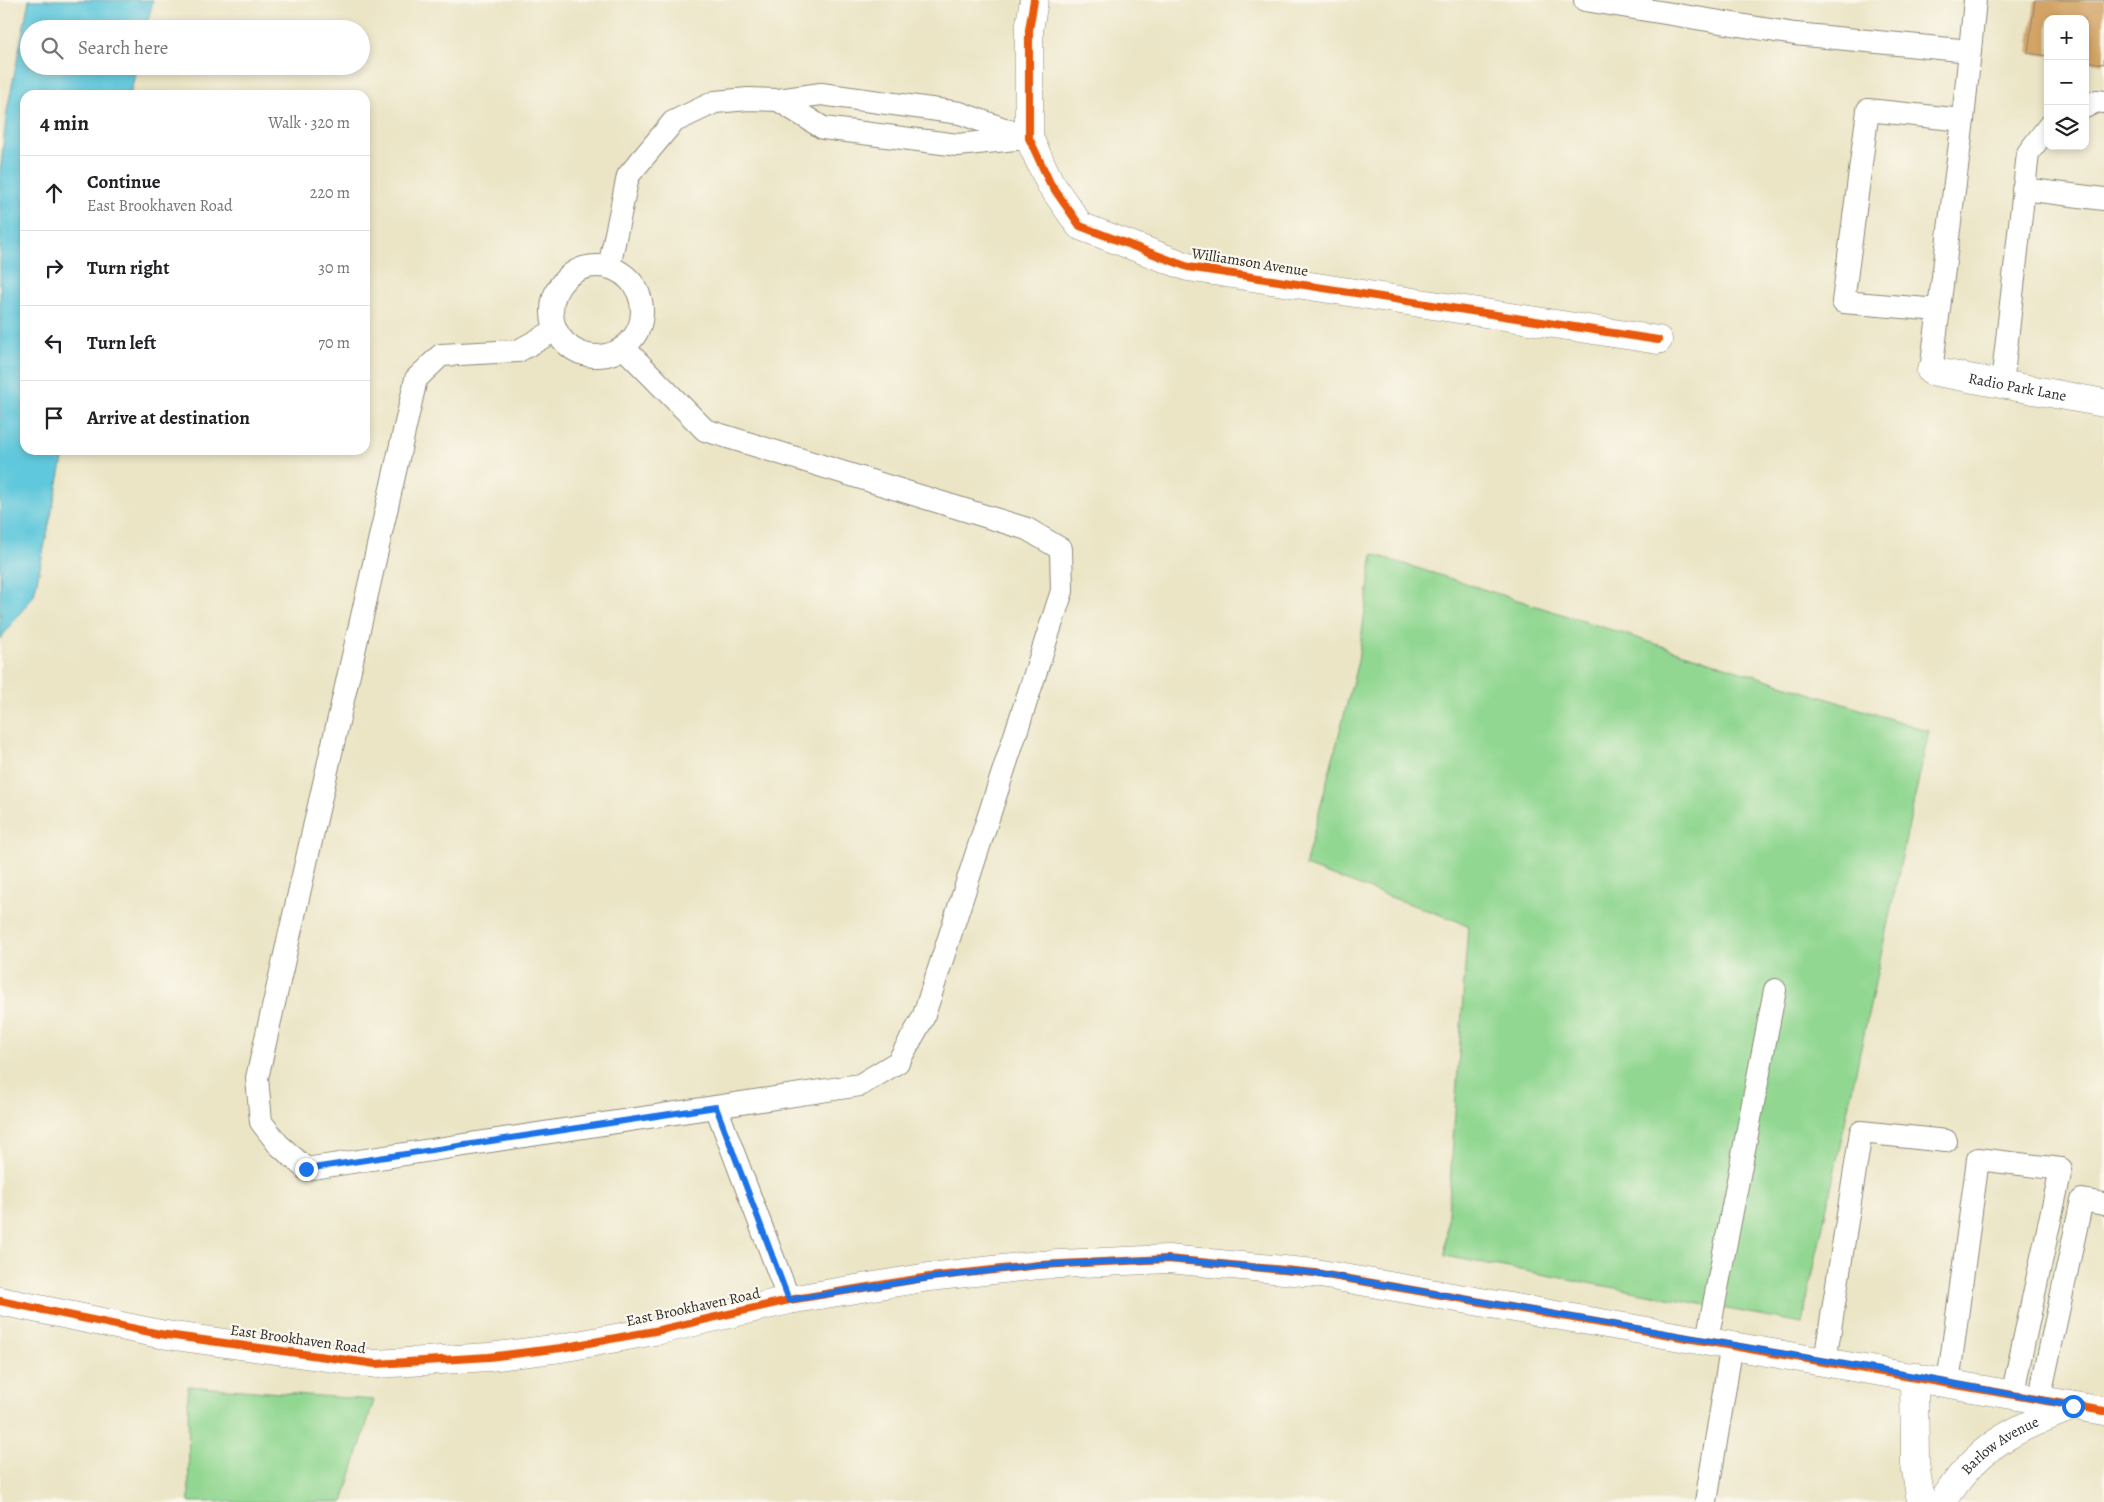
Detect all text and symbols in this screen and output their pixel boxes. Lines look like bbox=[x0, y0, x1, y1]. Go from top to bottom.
map controls bbox=[2044, 15, 2089, 150]
button: + bbox=[2044, 15, 2089, 60]
search box bbox=[20, 20, 370, 75]
icon: search bbox=[38, 34, 66, 62]
text: Search here bbox=[78, 35, 168, 61]
button: − bbox=[2044, 60, 2089, 105]
button: layers bbox=[2044, 105, 2089, 150]
text: 4 min bbox=[40, 109, 89, 137]
text: Walk · 320 m bbox=[268, 112, 350, 134]
text: Continue bbox=[87, 169, 161, 195]
icon: ahead bbox=[40, 179, 68, 207]
text: 220 m bbox=[310, 182, 350, 204]
text: East Brookhaven Road bbox=[87, 195, 233, 217]
street label: Williamson Avenue bbox=[1189, 243, 1310, 281]
icon: right bbox=[40, 254, 68, 282]
text: Turn right bbox=[87, 255, 169, 281]
text: 30 m bbox=[318, 257, 350, 279]
icon: left bbox=[40, 329, 68, 357]
text: Turn left bbox=[87, 330, 156, 356]
text: 70 m bbox=[318, 332, 350, 354]
street label: Radio Park Lane bbox=[1967, 368, 2068, 406]
icon: arrive bbox=[40, 404, 68, 432]
text: Arrive at destination bbox=[87, 405, 250, 431]
route end bbox=[295, 1158, 318, 1181]
street label: East Brookhaven Road bbox=[624, 1283, 763, 1331]
street label: East Brookhaven Road bbox=[229, 1320, 368, 1359]
route start bbox=[2062, 1395, 2085, 1418]
street label: Barlow Avenue bbox=[1957, 1411, 2042, 1479]

